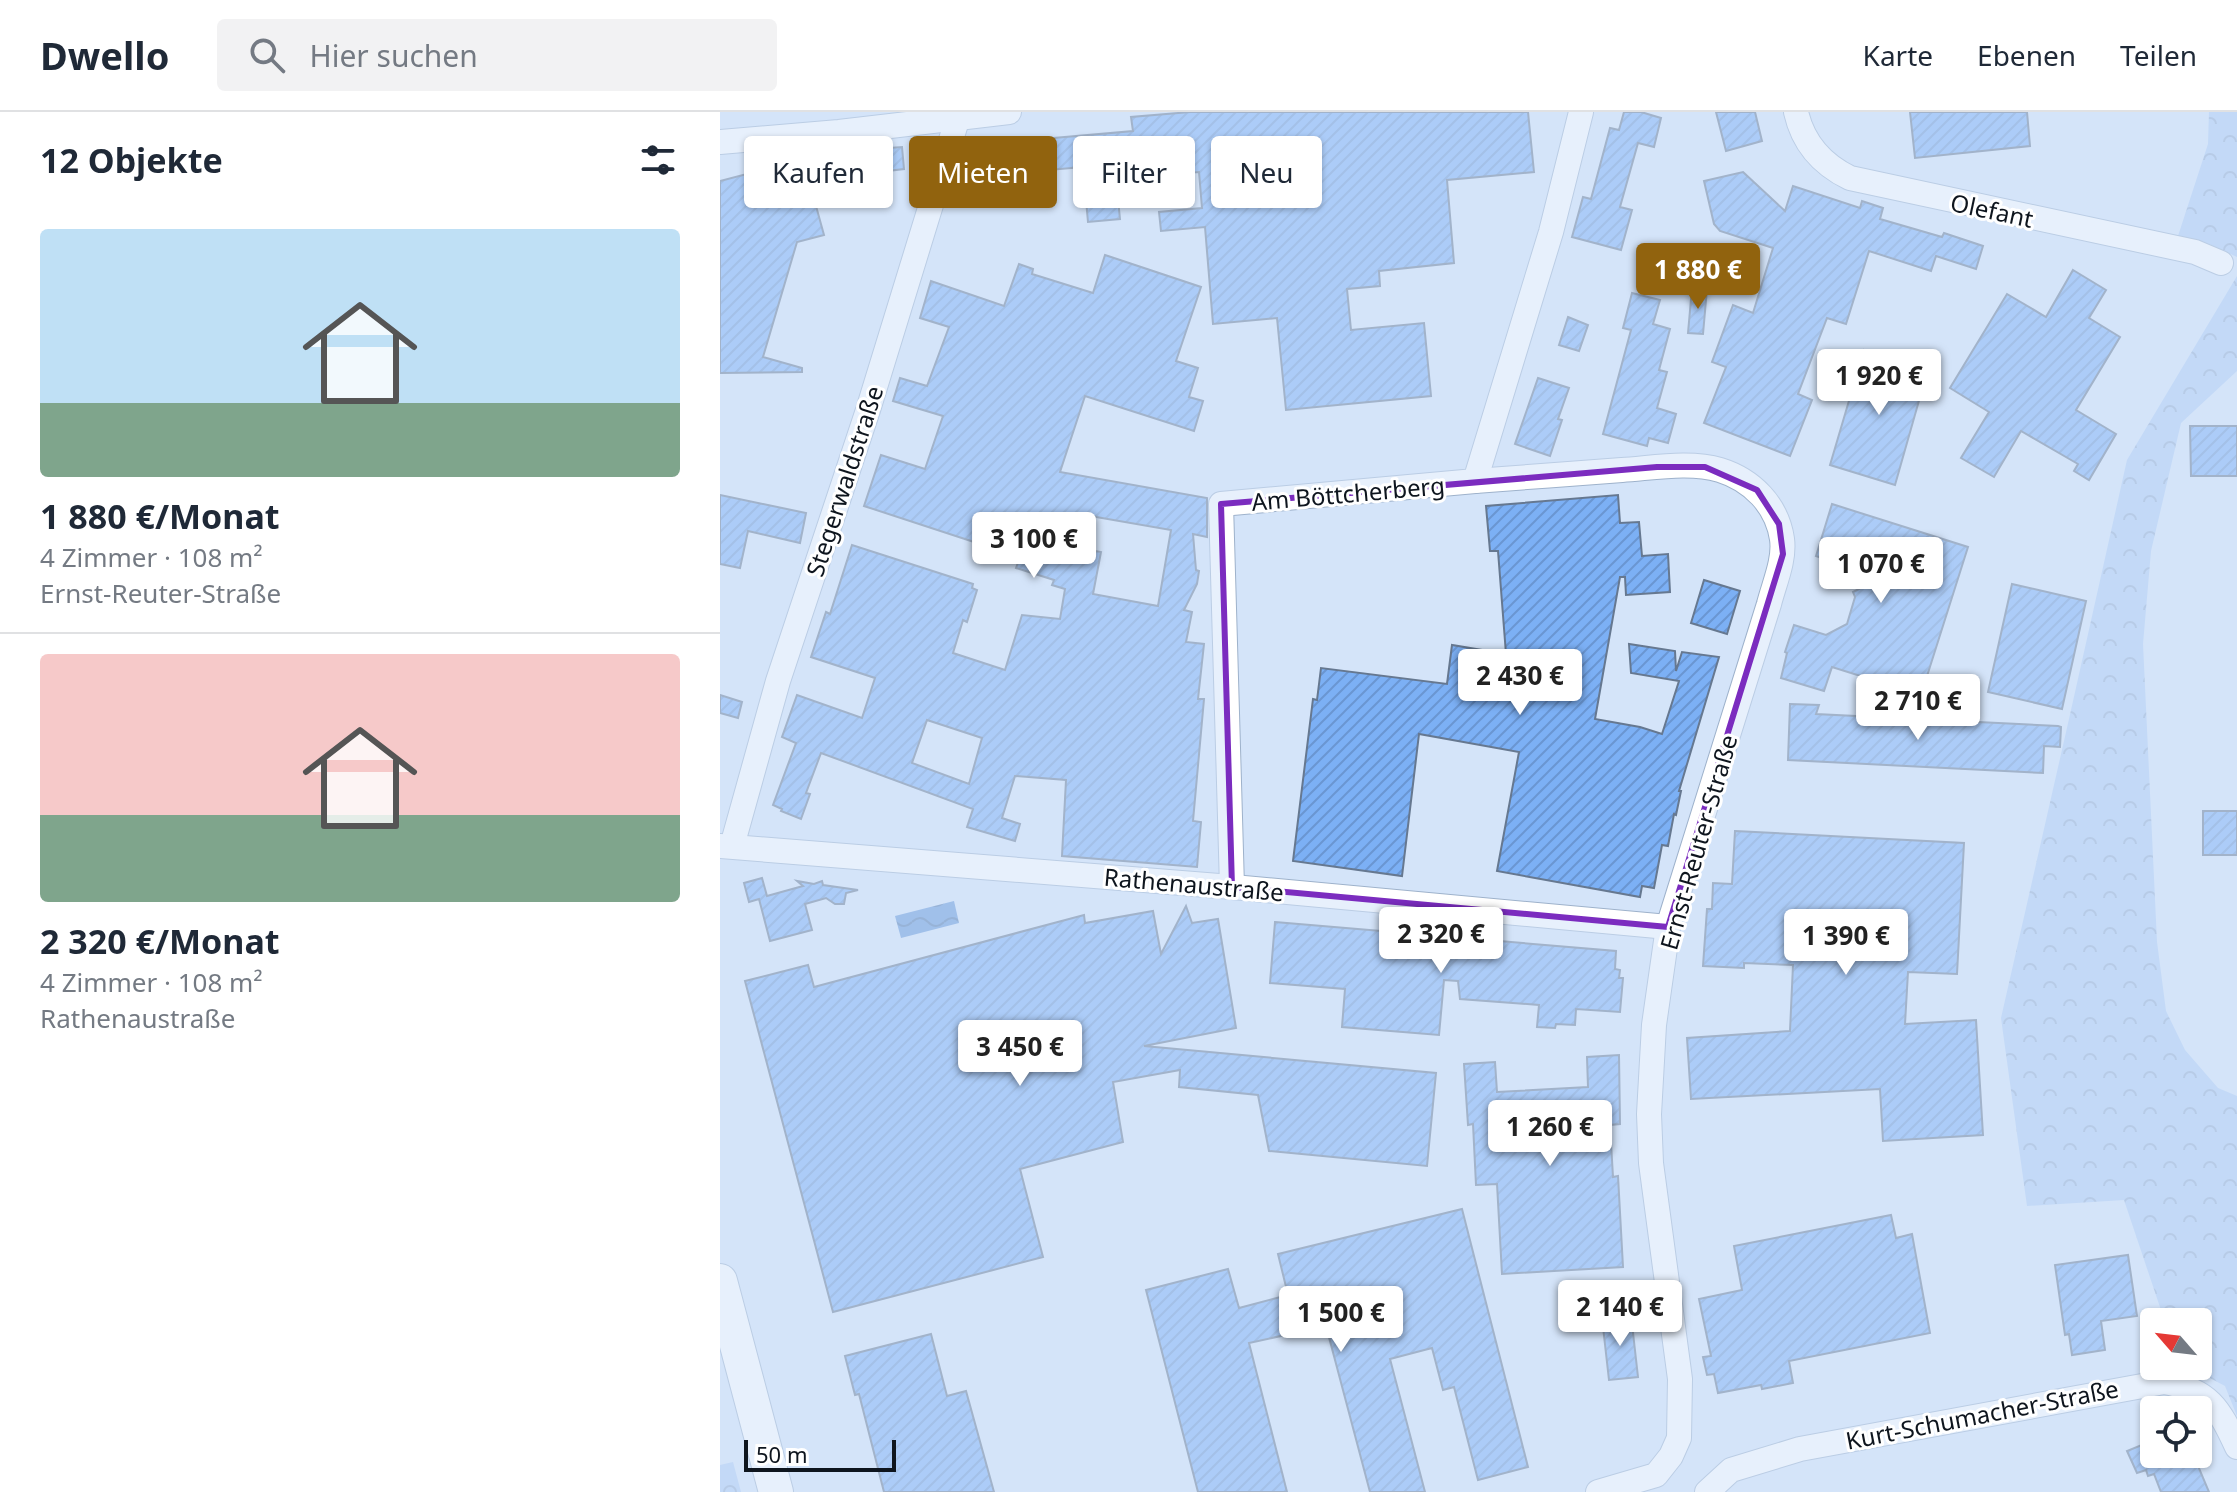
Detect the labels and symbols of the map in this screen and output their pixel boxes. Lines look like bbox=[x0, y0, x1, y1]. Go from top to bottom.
street label: Olefant bbox=[1948, 185, 2037, 235]
pin: 1 880 € bbox=[1624, 243, 1772, 311]
pin: 1 920 € bbox=[1805, 349, 1953, 417]
street label: Stegerwaldstraße bbox=[798, 381, 890, 581]
street label: Am Böttcherberg bbox=[1250, 468, 1446, 518]
pin: 3 100 € bbox=[960, 512, 1108, 580]
pin: 1 070 € bbox=[1807, 537, 1955, 605]
pin: 2 430 € bbox=[1446, 649, 1594, 717]
pin: 2 710 € bbox=[1844, 674, 1992, 742]
street label: Ernst-Reuter-Straße bbox=[1651, 730, 1745, 954]
street label: Rathenaustraße bbox=[1103, 860, 1285, 908]
pin: 2 320 € bbox=[1367, 907, 1515, 975]
pin: 1 390 € bbox=[1772, 909, 1920, 977]
pin: 3 450 € bbox=[946, 1020, 1094, 1088]
pin: 1 260 € bbox=[1476, 1100, 1624, 1168]
pin: 2 140 € bbox=[1546, 1280, 1694, 1348]
pin: 1 500 € bbox=[1267, 1286, 1415, 1354]
north arrow bbox=[2140, 1308, 2212, 1380]
street label: Kurt-Schumacher-Straße bbox=[1843, 1371, 2121, 1457]
scale bar bbox=[744, 1436, 896, 1472]

